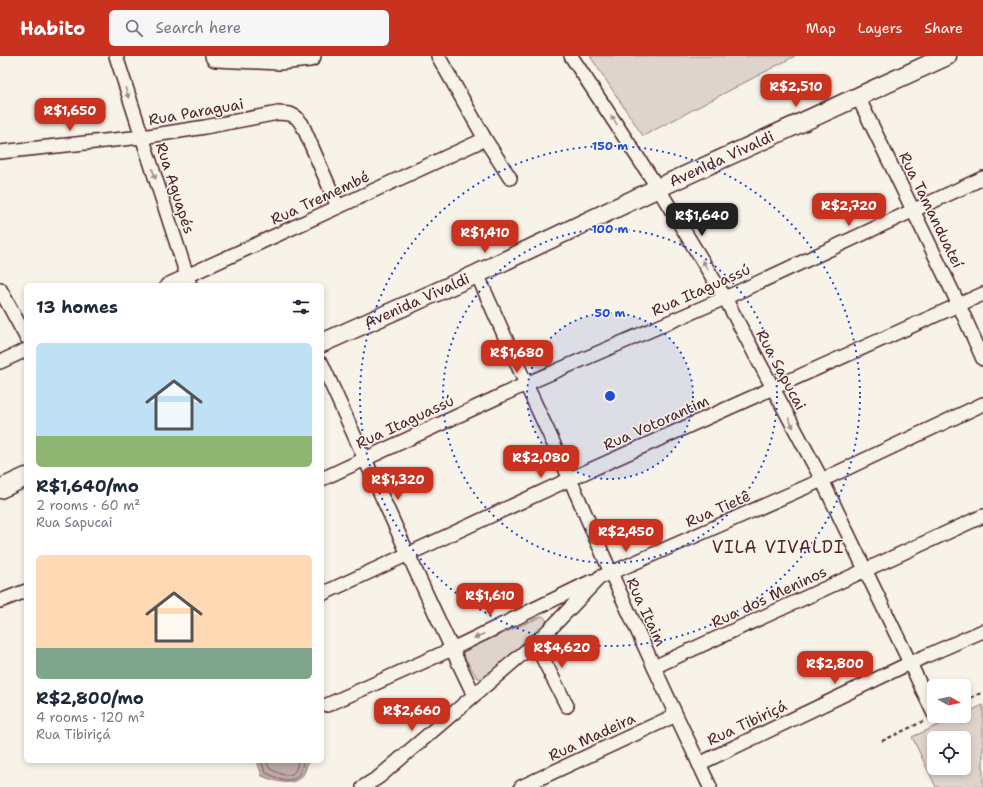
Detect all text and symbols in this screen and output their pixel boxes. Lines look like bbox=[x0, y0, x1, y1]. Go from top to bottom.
search box bbox=[109, 10, 389, 46]
text: Habito bbox=[20, 16, 85, 41]
icon: search bbox=[123, 17, 145, 39]
text: Search here bbox=[155, 18, 241, 38]
text: Map bbox=[806, 19, 836, 37]
text: Layers bbox=[858, 19, 902, 37]
text: Share bbox=[924, 19, 963, 37]
pin: R$2,510 bbox=[759, 74, 833, 108]
text: R$2,510 bbox=[769, 78, 823, 95]
one-way arrow bbox=[125, 87, 131, 99]
street label: Rua Paraguai bbox=[147, 94, 245, 130]
pin: R$1,650 bbox=[33, 98, 107, 132]
text: R$1,650 bbox=[44, 102, 96, 119]
one-way arrow bbox=[610, 115, 618, 126]
street label: Avenida Vivaldi bbox=[666, 126, 777, 192]
text: 150 m bbox=[592, 138, 628, 154]
street label: Rua Aguapés bbox=[151, 140, 199, 236]
street label: Rua Tamanduateí bbox=[894, 149, 968, 272]
street label: Rua Tremembé bbox=[267, 166, 373, 230]
one-way arrow bbox=[151, 168, 157, 180]
pin: R$2,720 bbox=[812, 193, 886, 227]
text: R$2,720 bbox=[821, 197, 877, 214]
pin: R$1,640 bbox=[665, 203, 739, 237]
text: R$1,640 bbox=[675, 207, 729, 224]
pin: R$1,410 bbox=[448, 220, 522, 254]
text: 100 m bbox=[592, 221, 629, 237]
text: R$1,410 bbox=[460, 224, 510, 241]
street label: Rua Itaguassú bbox=[648, 259, 754, 321]
one-way arrow bbox=[701, 259, 708, 271]
street label: Avenida Vivaldi bbox=[361, 269, 473, 333]
text: 13 homes bbox=[36, 296, 118, 318]
icon: filters bbox=[290, 296, 312, 318]
text: 50 m bbox=[595, 305, 626, 321]
street label: Rua Sapucai bbox=[751, 326, 811, 414]
pin: R$1,680 bbox=[480, 340, 554, 374]
text: R$1,680 bbox=[490, 344, 544, 361]
icon: home bbox=[138, 369, 210, 441]
centre of rings bbox=[603, 389, 617, 403]
street label: Rua Itaguassú bbox=[353, 391, 457, 453]
street label: Rua Votorantim bbox=[600, 391, 712, 455]
one-way arrow bbox=[788, 417, 794, 429]
pin: R$2,080 bbox=[504, 445, 578, 479]
text: R$2,080 bbox=[512, 449, 570, 466]
pin: R$1,320 bbox=[361, 467, 435, 501]
text: R$1,320 bbox=[371, 471, 425, 488]
text: R$1,640/mo bbox=[36, 475, 139, 497]
street label: Rua Tietê bbox=[682, 486, 754, 532]
text: 2 rooms · 60 m² bbox=[36, 497, 140, 514]
text: Rua Sapucai bbox=[36, 514, 113, 531]
pin: R$2,450 bbox=[589, 519, 663, 553]
text: R$2,450 bbox=[598, 523, 654, 540]
district label: VILA VIVALDI bbox=[712, 536, 844, 558]
street label: Rua dos Meninos bbox=[708, 562, 830, 632]
street label: Rua Itaim bbox=[621, 575, 671, 650]
icon: home bbox=[138, 581, 210, 653]
pin: R$1,610 bbox=[453, 583, 527, 617]
text: R$1,610 bbox=[465, 587, 515, 604]
one-way arrow bbox=[473, 633, 485, 639]
pin: R$4,620 bbox=[525, 635, 599, 669]
text: R$4,620 bbox=[534, 639, 590, 656]
pin: R$2,800 bbox=[798, 651, 872, 685]
text: R$2,800 bbox=[806, 655, 864, 672]
north arrow bbox=[927, 679, 971, 723]
map controls bbox=[927, 679, 971, 775]
text: R$2,800/mo bbox=[36, 687, 144, 709]
street label: Rua Tibiriçá bbox=[704, 695, 791, 750]
pin: R$2,660 bbox=[375, 698, 449, 732]
text: R$2,660 bbox=[383, 702, 441, 719]
street label: Rua Madeira bbox=[545, 708, 639, 766]
text: 4 rooms · 120 m² bbox=[36, 709, 145, 726]
text: Rua Tibiriçá bbox=[36, 726, 111, 743]
button: locate bbox=[927, 731, 971, 775]

